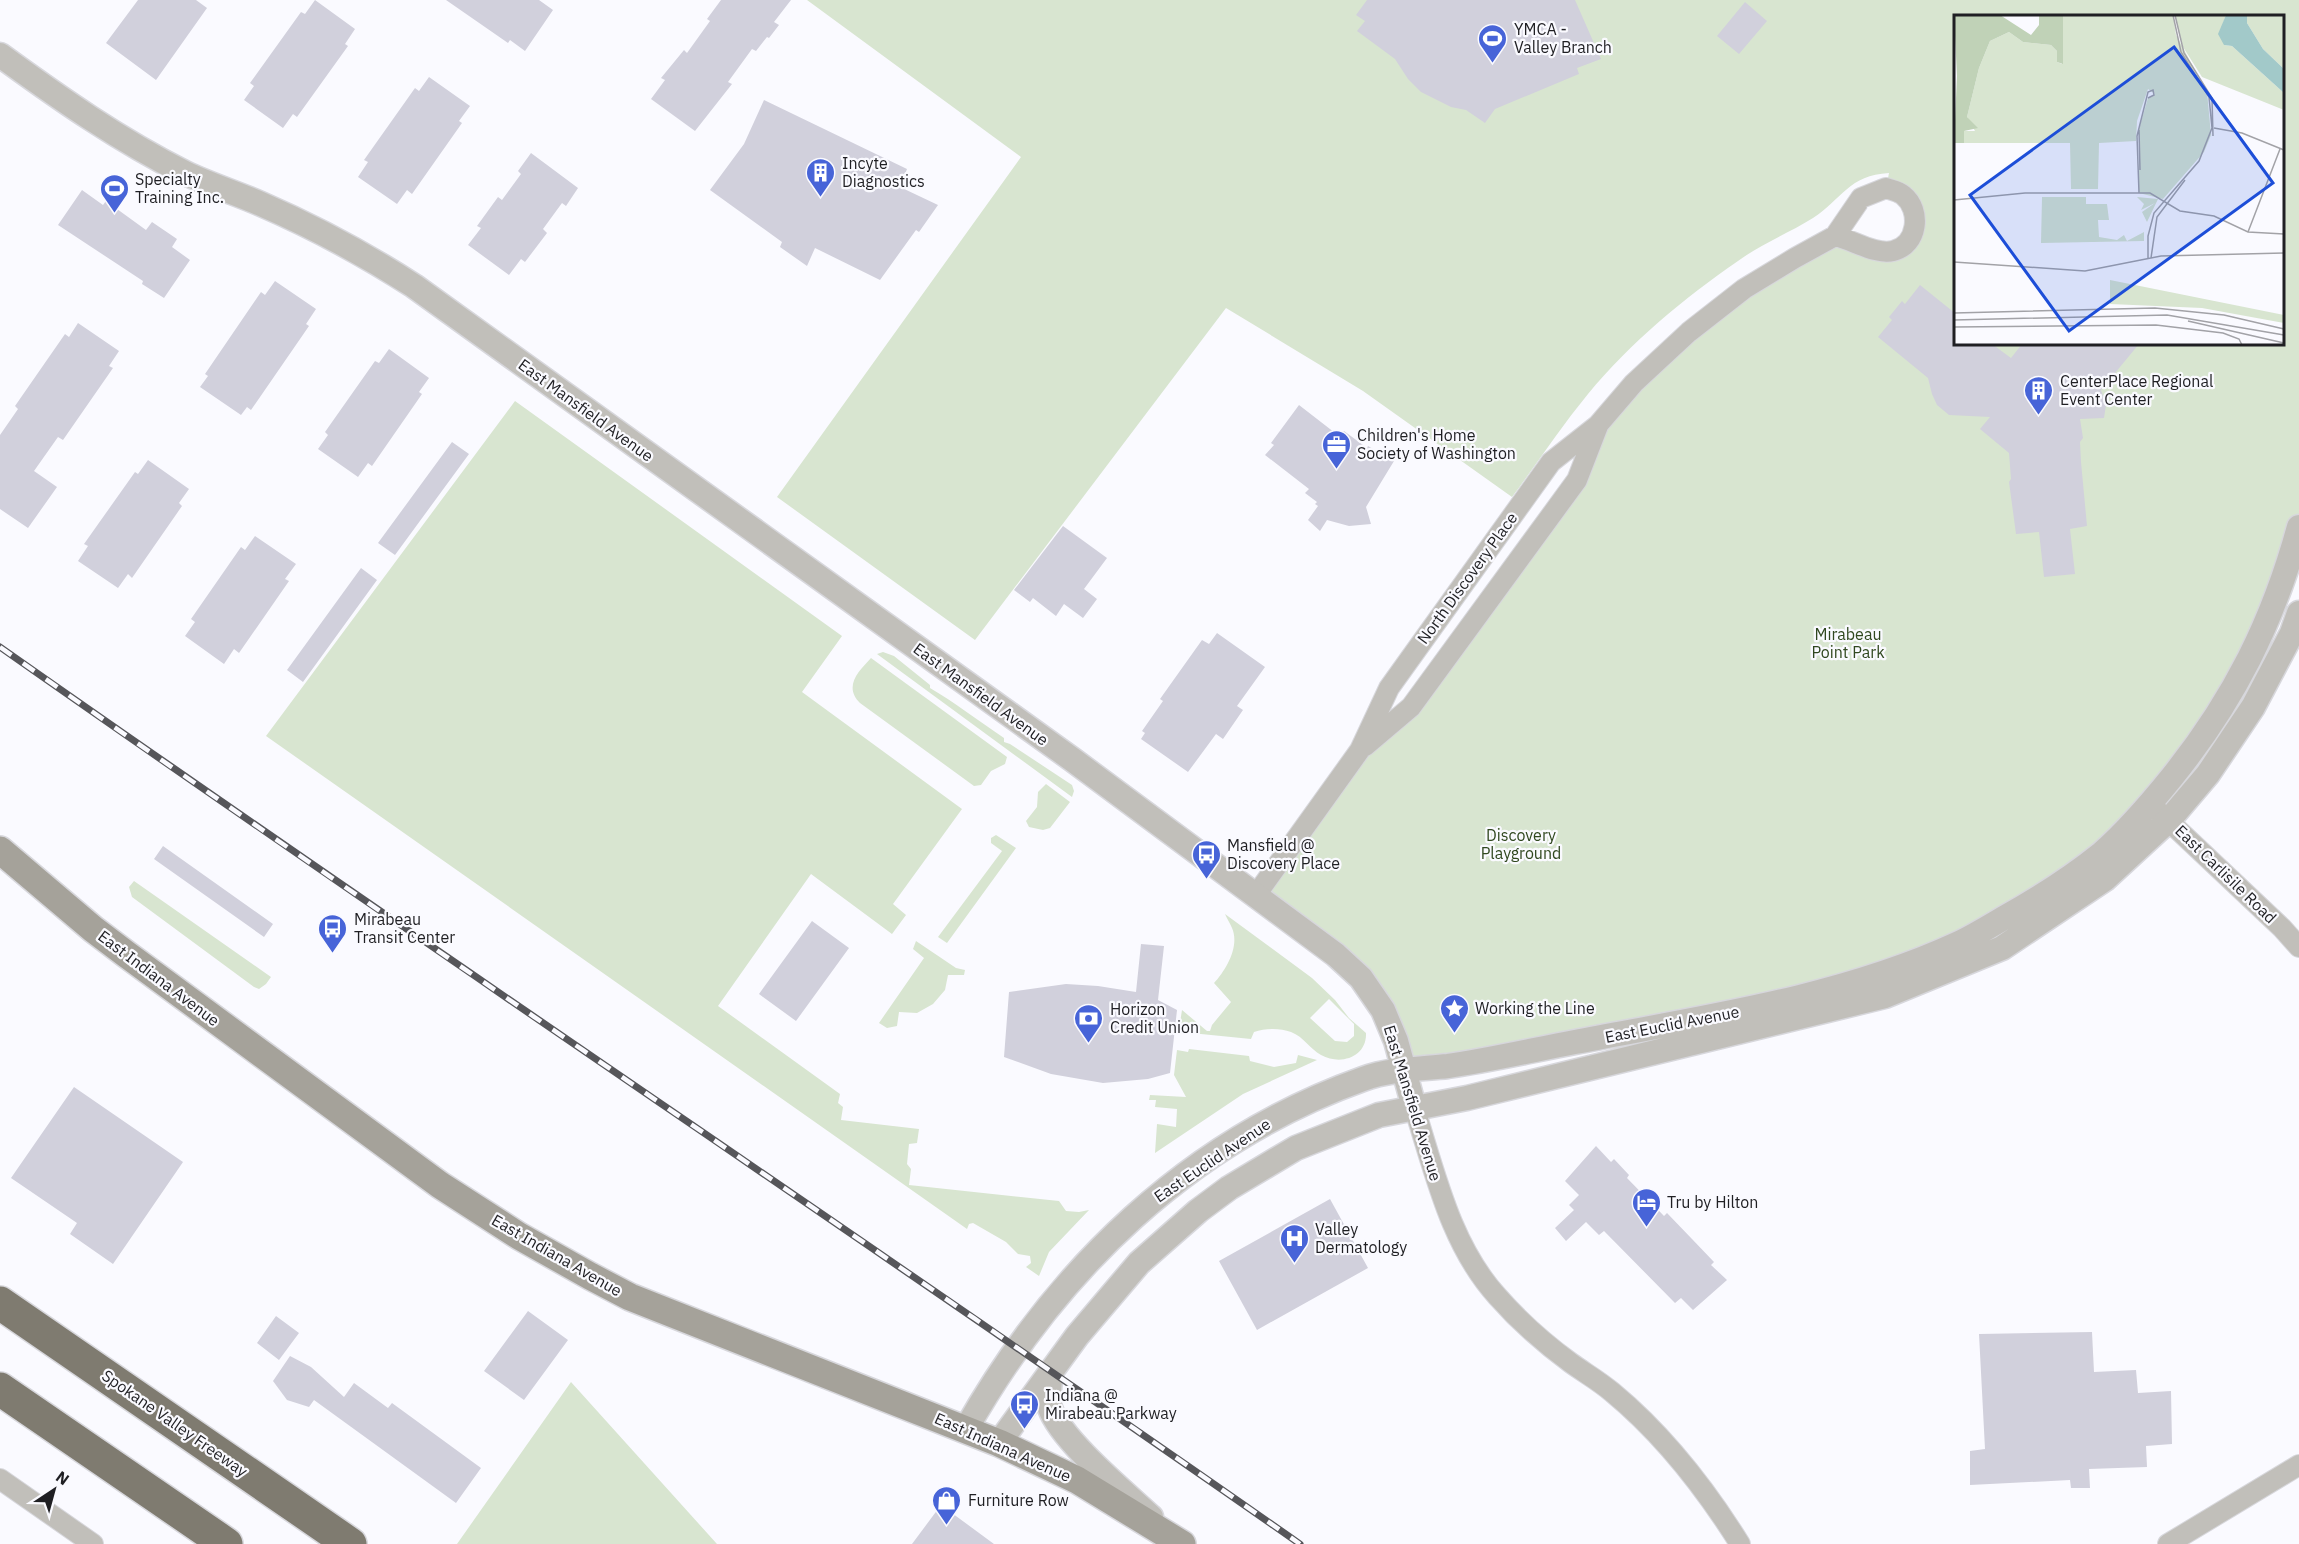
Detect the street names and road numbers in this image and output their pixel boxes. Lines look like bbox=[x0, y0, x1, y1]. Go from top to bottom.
street label: East Mansfield Avenue bbox=[515, 354, 658, 466]
street label: North Discovery Place bbox=[1413, 508, 1522, 648]
street label: East Mansfield Avenue bbox=[910, 638, 1053, 750]
street label: East Carlisile Road bbox=[2171, 821, 2281, 927]
street label: East Indiana Avenue bbox=[94, 926, 224, 1030]
street label: East Euclid Avenue bbox=[1603, 1001, 1741, 1047]
street label: East Mansfield Avenue bbox=[1380, 1023, 1446, 1184]
street label: East Euclid Avenue bbox=[1150, 1113, 1274, 1206]
street label: East Indiana Avenue bbox=[488, 1210, 626, 1301]
street label: Spokane Valley Freeway bbox=[98, 1365, 252, 1481]
street label: East Indiana Avenue bbox=[932, 1408, 1074, 1486]

